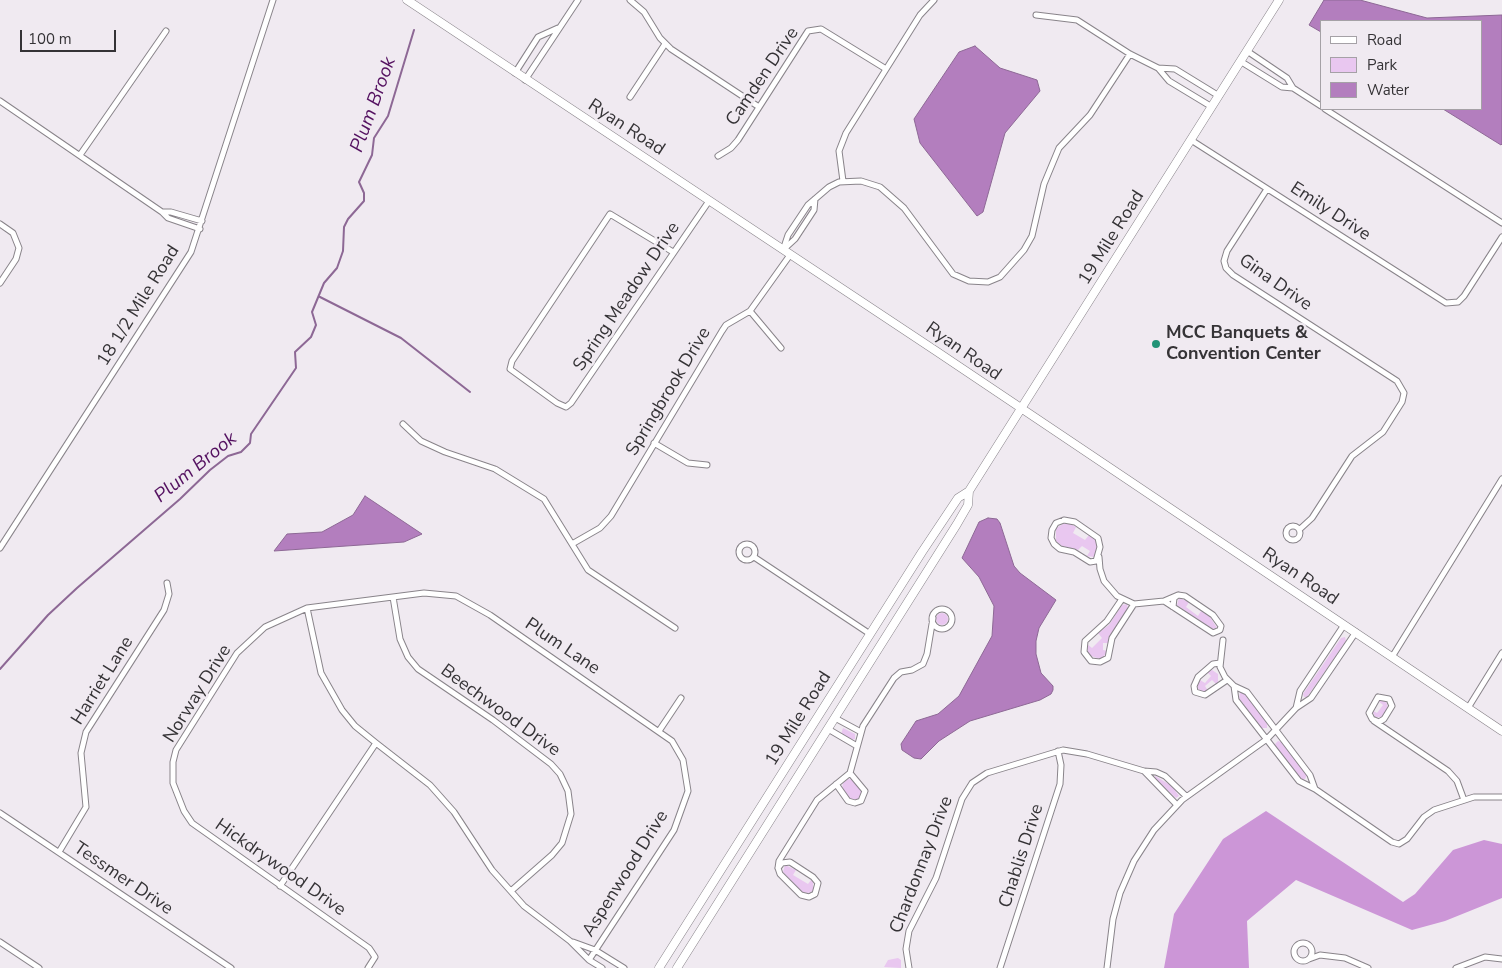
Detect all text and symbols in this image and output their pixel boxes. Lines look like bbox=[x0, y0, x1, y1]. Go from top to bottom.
scale bar bbox=[22, 20, 119, 52]
legend bbox=[1320, 20, 1482, 110]
street label: Camden Drive bbox=[722, 24, 804, 130]
text: 100 m bbox=[28, 29, 72, 49]
text: Road bbox=[1367, 30, 1402, 50]
water label: Plum Brook bbox=[346, 54, 402, 156]
text: Park bbox=[1367, 55, 1397, 75]
text: Water bbox=[1367, 80, 1409, 100]
street label: Ryan Road bbox=[583, 95, 669, 161]
street label: Emily Drive bbox=[1286, 178, 1374, 246]
street label: 19 Mile Road bbox=[1074, 187, 1150, 289]
street label: Spring Meadow Drive bbox=[569, 218, 685, 376]
street label: 18 1/2 Mile Road bbox=[93, 242, 185, 370]
street label: Gina Drive bbox=[1234, 250, 1316, 316]
street label: Ryan Road bbox=[921, 318, 1005, 386]
place label: MCC Banquets & Convention Center bbox=[1166, 323, 1321, 366]
street label: Springbrook Drive bbox=[622, 324, 716, 460]
marker: MCC Banquets & Convention Center bbox=[1150, 338, 1162, 350]
water label: Plum Brook bbox=[150, 428, 242, 508]
street label: Ryan Road bbox=[1258, 544, 1342, 610]
street label: Plum Lane bbox=[520, 614, 604, 680]
street label: Harriet Lane bbox=[67, 633, 139, 729]
street label: Norway Drive bbox=[159, 641, 237, 747]
street label: Beechwood Drive bbox=[436, 660, 564, 762]
street label: 19 Mile Road bbox=[761, 668, 837, 770]
street label: Chardonnay Drive bbox=[886, 793, 958, 937]
street label: Chablis Drive bbox=[995, 801, 1049, 911]
street label: Aspenwood Drive bbox=[579, 807, 673, 941]
street label: Hickdrywood Drive bbox=[210, 815, 350, 921]
street label: Tessmer Drive bbox=[69, 838, 177, 920]

